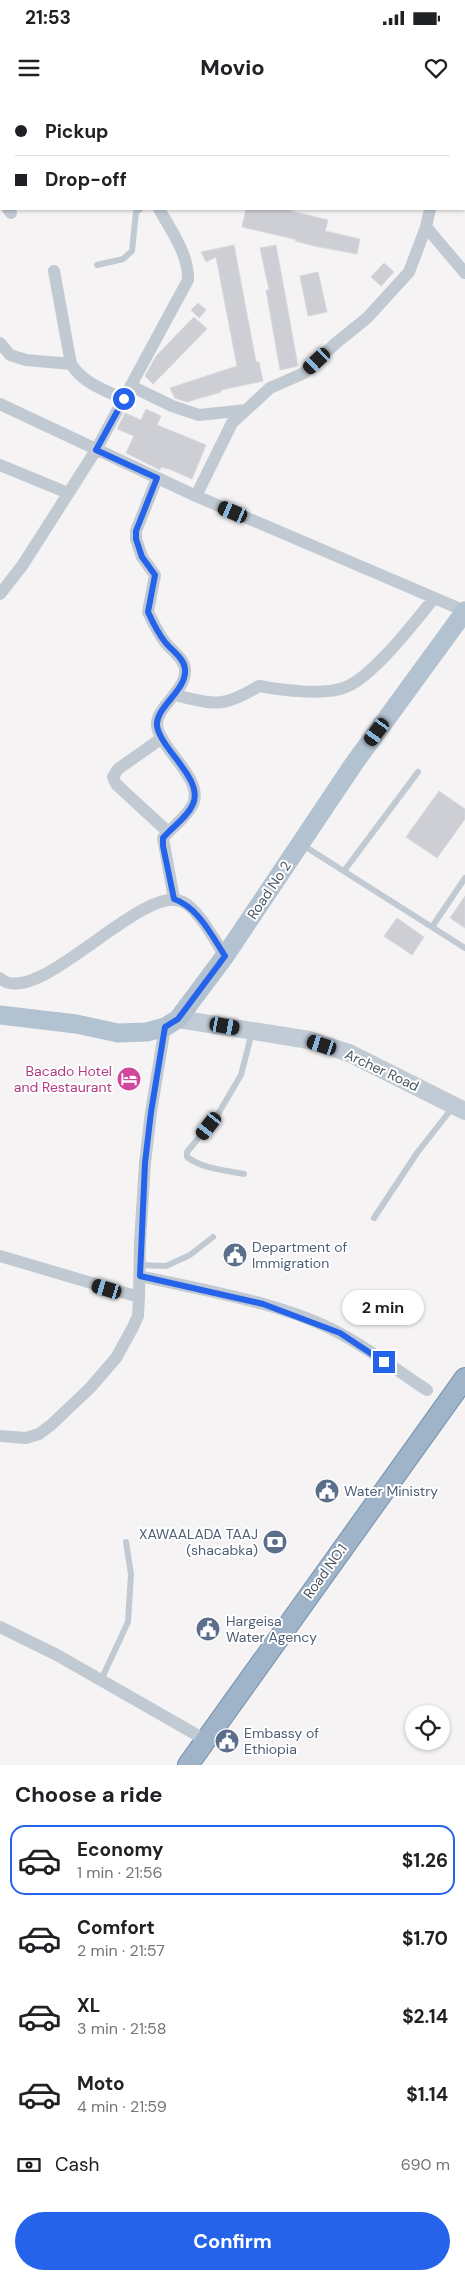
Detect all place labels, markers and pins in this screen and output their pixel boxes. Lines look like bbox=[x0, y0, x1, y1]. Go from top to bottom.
place label: Bacado Hotel and Restaurant bbox=[14, 1062, 112, 1096]
hotel icon: Bacado Hotel and Restaurant bbox=[116, 1066, 142, 1092]
place label: Department of Immigration bbox=[252, 1238, 348, 1272]
public building icon: Department of Immigration bbox=[222, 1242, 248, 1268]
public building icon: Water Ministry bbox=[314, 1478, 340, 1504]
place label: Water Ministry bbox=[344, 1482, 438, 1500]
place label: XAWAALADA TAAJ (shacabka) bbox=[139, 1525, 258, 1559]
bank icon: XAWAALADA TAAJ (shacabka) bbox=[262, 1529, 288, 1555]
place label: Hargeisa Water Agency bbox=[226, 1612, 317, 1646]
public building icon: Hargeisa Water Agency bbox=[195, 1616, 221, 1642]
place label: Embassy of Ethiopia bbox=[244, 1724, 319, 1758]
public building icon: Embassy of Ethiopia bbox=[214, 1728, 240, 1754]

